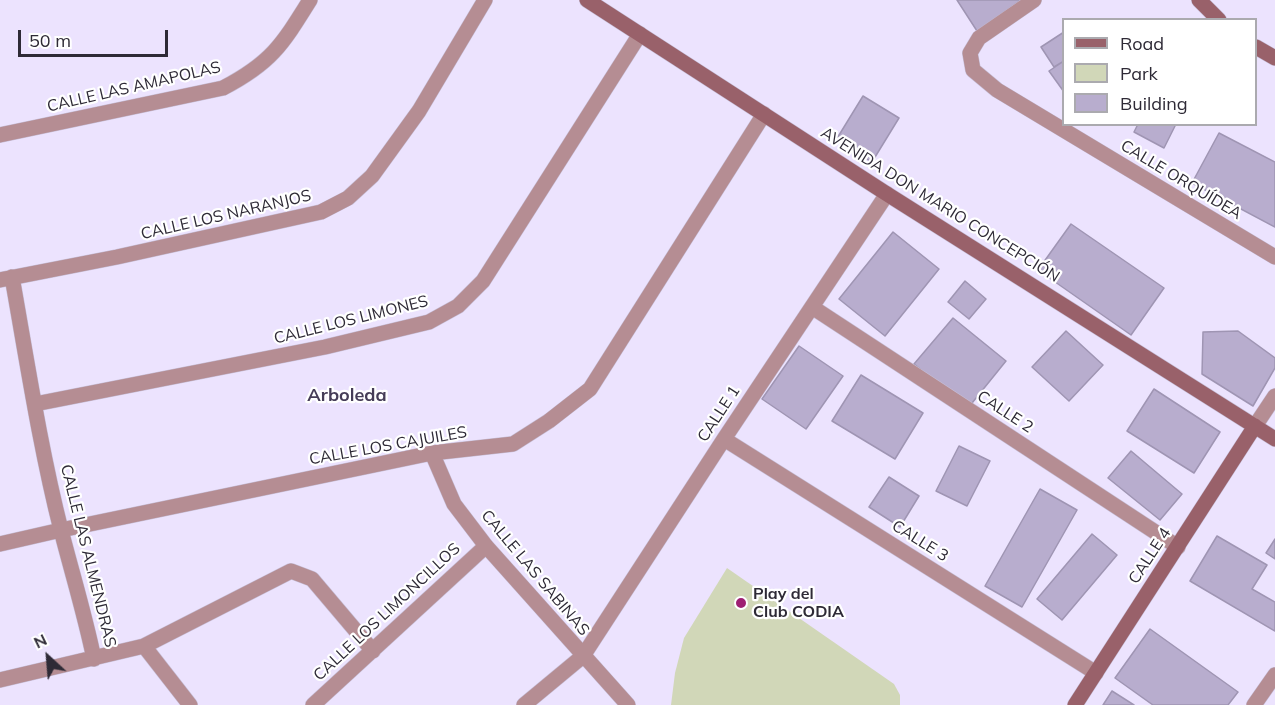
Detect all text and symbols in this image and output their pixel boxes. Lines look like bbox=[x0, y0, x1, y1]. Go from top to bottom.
scale bar bbox=[21, 18, 171, 56]
legend bbox=[1062, 18, 1257, 126]
text: 50 m bbox=[29, 29, 71, 52]
text: Road bbox=[1120, 32, 1164, 55]
street label: CALLE LAS AMAPOLAS bbox=[45, 58, 223, 116]
text: Park bbox=[1120, 62, 1158, 85]
text: Building bbox=[1120, 92, 1188, 115]
street label: AVENIDA DON MARIO CONCEPCIÓN bbox=[817, 123, 1063, 287]
street label: CALLE ORQUÍDEA bbox=[1117, 136, 1245, 224]
street label: CALLE LOS NARANJOS bbox=[139, 186, 313, 244]
street label: CALLE LOS LIMONES bbox=[272, 292, 430, 348]
street label: CALLE 1 bbox=[694, 382, 744, 446]
district label: Arboleda bbox=[307, 385, 387, 407]
street label: CALLE 2 bbox=[973, 387, 1037, 437]
street label: CALLE LOS CAJUILES bbox=[308, 423, 468, 469]
street label: CALLE LAS ALMENDRAS bbox=[56, 463, 120, 649]
street label: CALLE LAS SABINAS bbox=[477, 506, 593, 640]
street label: CALLE 3 bbox=[888, 516, 952, 566]
street label: CALLE 4 bbox=[1125, 524, 1175, 588]
street label: CALLE LOS LIMONCILLOS bbox=[310, 539, 464, 685]
place label: Play del Club CODIA bbox=[753, 584, 844, 622]
marker: Play del Club CODIA bbox=[734, 596, 748, 610]
north arrow bbox=[18, 627, 78, 687]
text: N bbox=[30, 629, 50, 652]

